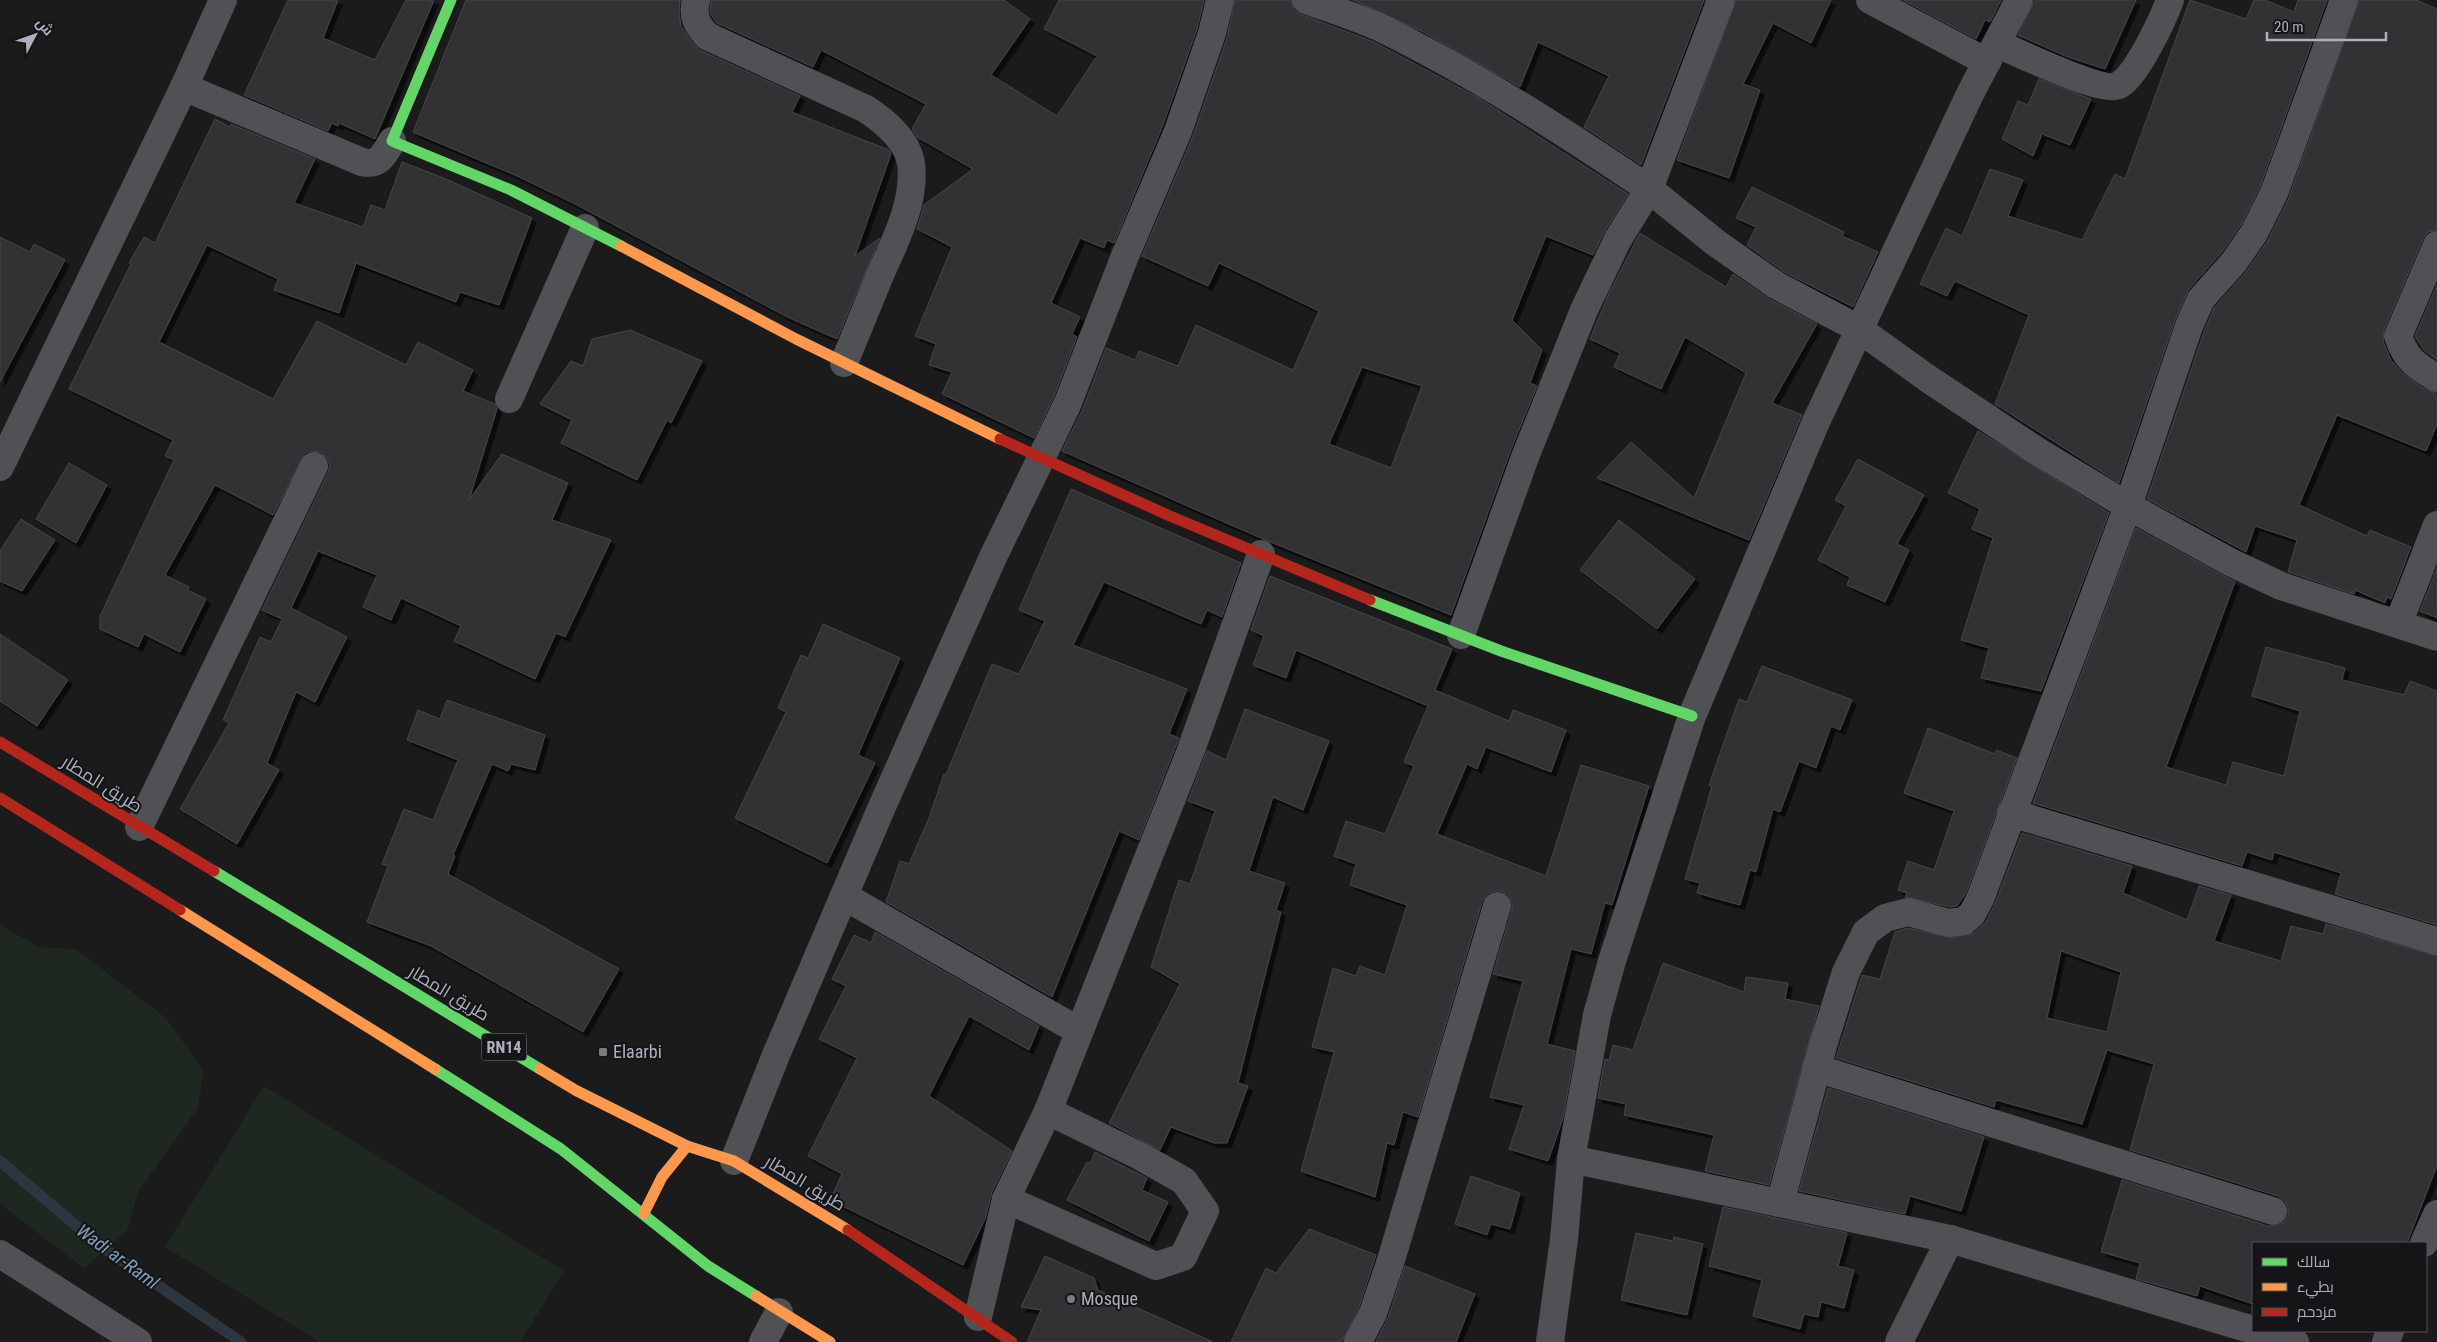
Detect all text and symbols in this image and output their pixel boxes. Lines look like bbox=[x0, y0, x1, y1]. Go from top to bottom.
north arrow bbox=[10, 10, 60, 60]
scale bar bbox=[2267, 10, 2386, 42]
text: ش bbox=[32, 14, 57, 39]
text: 20 m bbox=[2274, 18, 2304, 36]
street label: طريق المطار bbox=[56, 750, 146, 818]
street label: طريق المطار bbox=[403, 960, 494, 1027]
road number: RN14 bbox=[482, 1034, 526, 1060]
place label: Elaarbi bbox=[613, 1041, 662, 1062]
marker: Elaarbi bbox=[597, 1046, 609, 1058]
street label: طريق المطار bbox=[759, 1150, 850, 1217]
water label: Wadi ar-Raml bbox=[72, 1219, 164, 1294]
legend bbox=[2252, 1242, 2427, 1332]
text: سالك bbox=[2297, 1253, 2330, 1271]
text: بطيء bbox=[2297, 1278, 2334, 1299]
place label: Mosque bbox=[1081, 1288, 1138, 1309]
marker: Mosque bbox=[1065, 1293, 1077, 1305]
text: مزدحم bbox=[2297, 1303, 2337, 1322]

